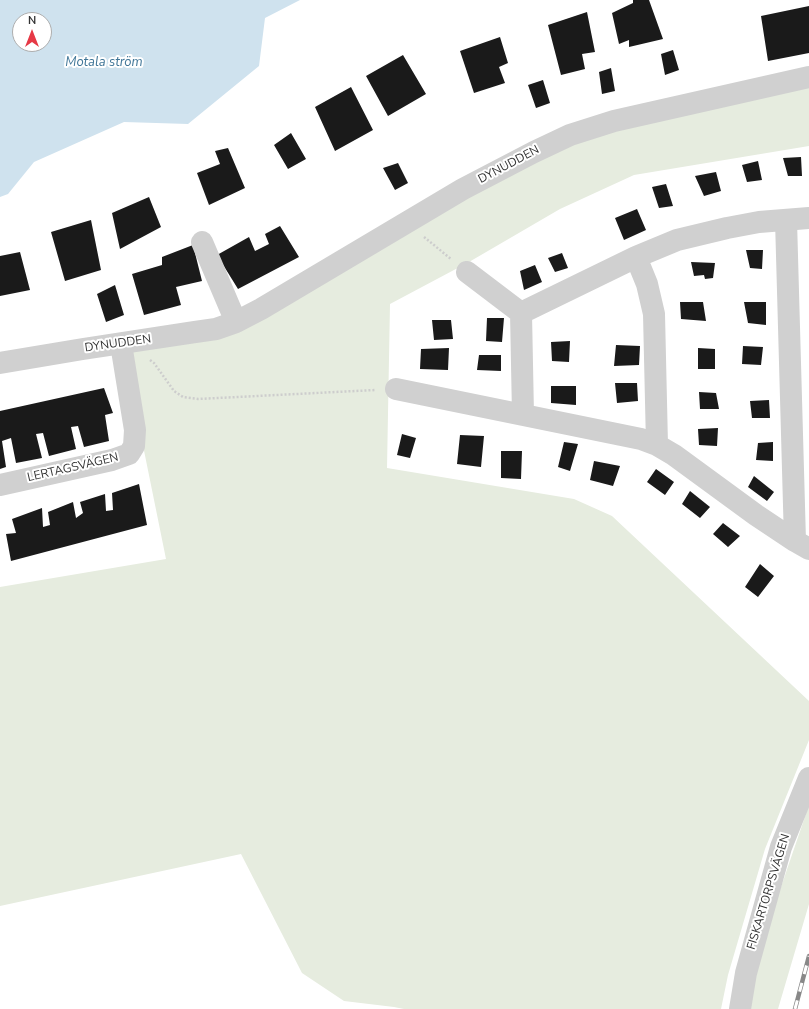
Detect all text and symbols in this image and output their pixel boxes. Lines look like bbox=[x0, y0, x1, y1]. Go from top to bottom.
north arrow bbox=[12, 12, 52, 52]
text: N bbox=[28, 13, 36, 28]
water label: Motala ström bbox=[65, 55, 143, 71]
street label: DYNUDDEN bbox=[476, 143, 542, 187]
street label: DYNUDDEN bbox=[84, 332, 152, 356]
street label: LERTAGSVÄGEN bbox=[26, 451, 120, 485]
street label: FISKARTORPSVÄGEN bbox=[745, 832, 793, 952]

